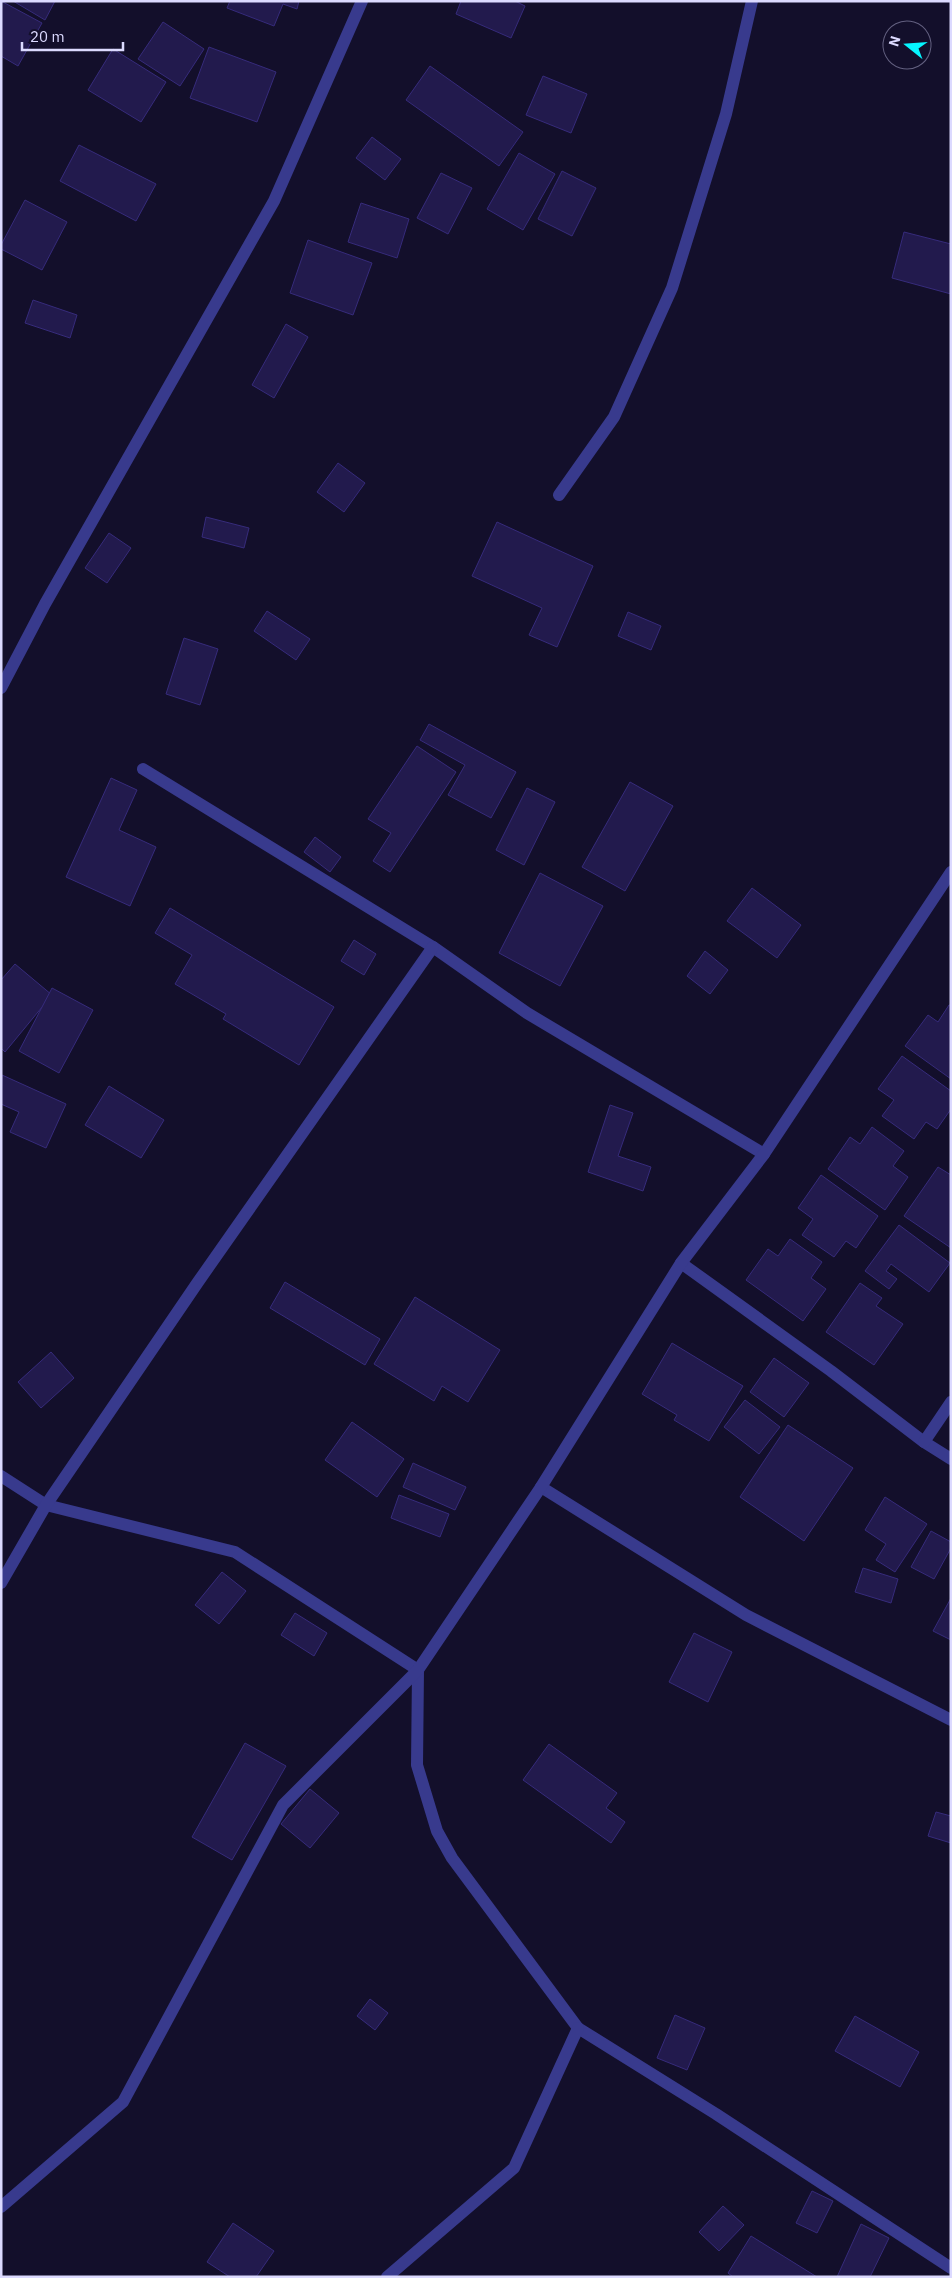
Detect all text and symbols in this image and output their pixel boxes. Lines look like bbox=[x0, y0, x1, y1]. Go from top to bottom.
scale bar bbox=[22, 20, 124, 52]
north arrow bbox=[882, 20, 932, 70]
text: 20 m bbox=[30, 27, 65, 46]
text: N bbox=[884, 34, 905, 49]

